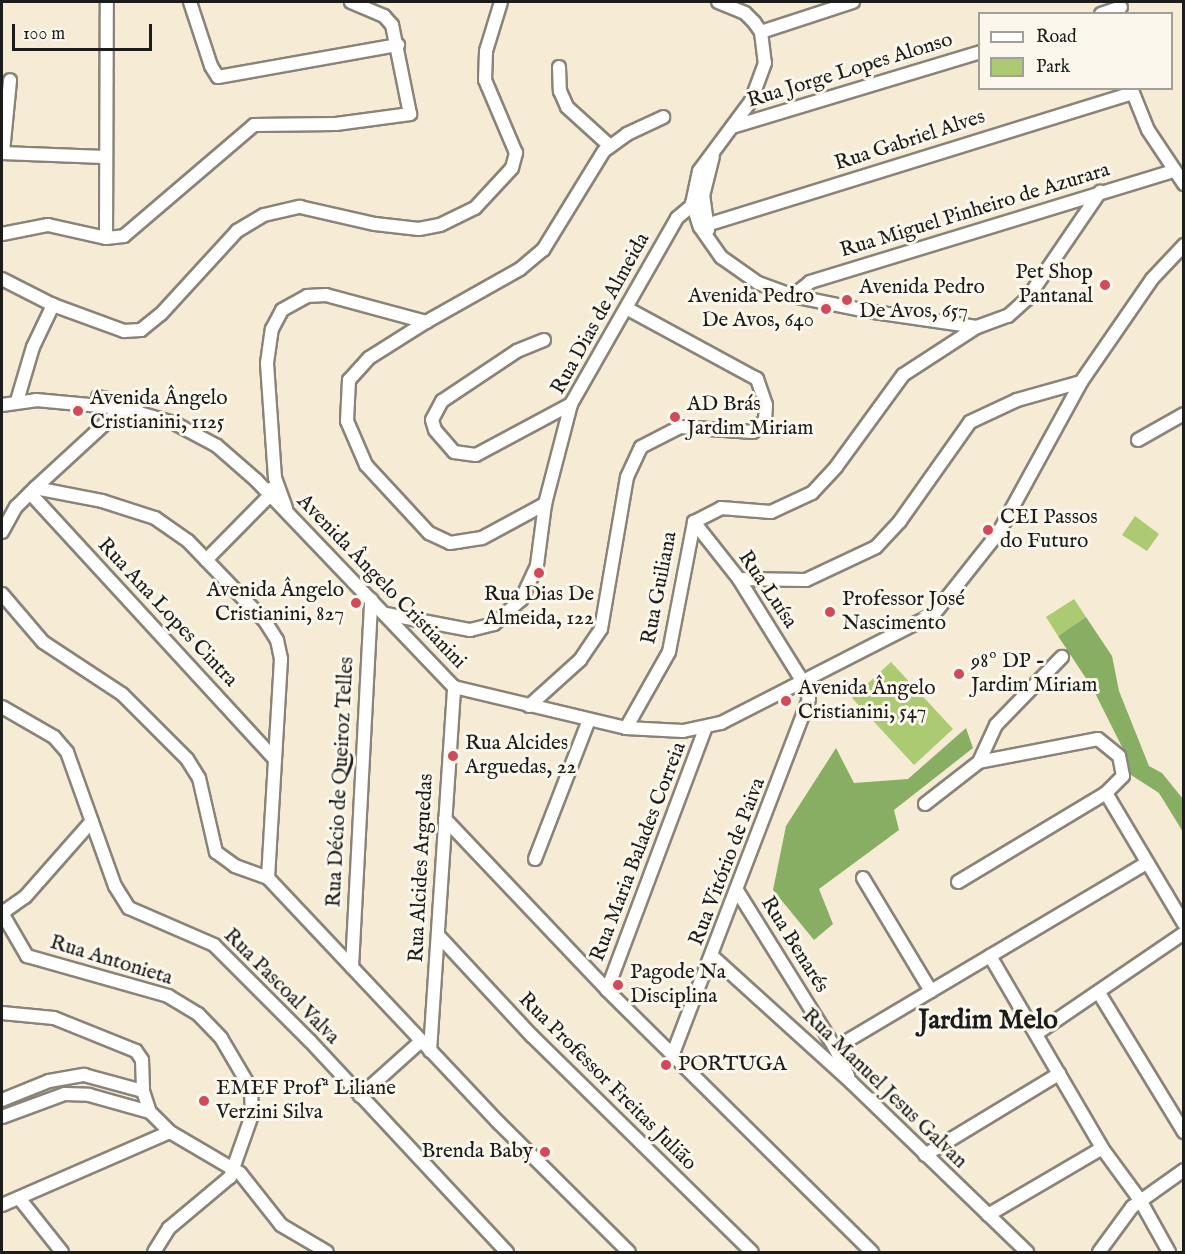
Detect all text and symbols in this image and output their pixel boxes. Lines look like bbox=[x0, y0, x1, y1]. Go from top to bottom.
scale bar bbox=[15, 12, 154, 50]
legend bbox=[978, 12, 1173, 90]
text: 100 m bbox=[23, 23, 65, 46]
text: Road bbox=[1036, 26, 1077, 49]
street label: Rua Jorge Lopes Alonso bbox=[744, 28, 956, 114]
text: Park bbox=[1036, 56, 1070, 79]
street label: Rua Gabriel Alves bbox=[832, 105, 988, 177]
street label: Rua Miguel Pinheiro de Azurara bbox=[837, 158, 1113, 264]
street label: Rua Dias de Almeida bbox=[546, 229, 656, 399]
place label: Pet Shop Pantanal bbox=[1015, 260, 1093, 310]
place label: Avenida Pedro De Avos, 657 bbox=[859, 275, 985, 325]
marker: Pet Shop Pantanal bbox=[1098, 278, 1112, 292]
place label: Avenida Pedro De Avos, 640 bbox=[688, 284, 814, 334]
marker: Avenida Pedro De Avos, 657 bbox=[840, 293, 854, 307]
marker: Avenida Pedro De Avos, 640 bbox=[819, 302, 833, 316]
place label: Avenida Ângelo Cristianini, 1125 bbox=[90, 386, 228, 436]
place label: AD Brás Jardim Miriam bbox=[687, 392, 813, 442]
marker: Avenida Ângelo Cristianini, 1125 bbox=[71, 404, 85, 418]
marker: AD Brás Jardim Miriam bbox=[668, 410, 682, 424]
street label: Avenida Ângelo Cristianini bbox=[291, 489, 471, 675]
place label: CEI Passos do Futuro bbox=[1000, 505, 1098, 555]
marker: CEI Passos do Futuro bbox=[981, 523, 995, 537]
street label: Rua Guiliana bbox=[637, 529, 683, 647]
street label: Rua Ana Lopes Cintra bbox=[91, 533, 243, 693]
street label: Rua Luísa bbox=[732, 546, 802, 634]
marker: Rua Dias De Almeida, 122 bbox=[532, 566, 546, 580]
place label: Avenida Ângelo Cristianini, 827 bbox=[206, 578, 344, 628]
place label: Rua Dias De Almeida, 122 bbox=[484, 582, 594, 632]
place label: Professor José Nascimento bbox=[842, 587, 965, 637]
marker: Avenida Ângelo Cristianini, 827 bbox=[349, 596, 363, 610]
marker: Professor José Nascimento bbox=[823, 605, 837, 619]
place label: 98º DP - Jardim Miriam bbox=[971, 649, 1097, 699]
street label: Rua Décio de Queiroz Telles bbox=[322, 656, 360, 908]
marker: 98º DP - Jardim Miriam bbox=[952, 667, 966, 681]
place label: Avenida Ângelo Cristianini, 547 bbox=[798, 676, 936, 726]
marker: Avenida Ângelo Cristianini, 547 bbox=[779, 694, 793, 708]
place label: Rua Alcides Arguedas, 22 bbox=[465, 731, 576, 781]
street label: Rua Maria Balades Correia bbox=[586, 739, 692, 965]
marker: Rua Alcides Arguedas, 22 bbox=[446, 749, 460, 763]
street label: Rua Alcides Arguedas bbox=[404, 773, 440, 963]
street label: Rua Vitório de Paiva bbox=[684, 775, 772, 949]
street label: Rua Benarés bbox=[754, 892, 834, 998]
street label: Rua Pascoal Valva bbox=[218, 924, 344, 1050]
street label: Rua Antonieta bbox=[47, 930, 175, 992]
place label: Pagode Na Disciplina bbox=[630, 960, 726, 1010]
marker: Pagode Na Disciplina bbox=[611, 978, 625, 992]
street label: Rua Professor Freitas Julião bbox=[513, 988, 701, 1176]
street label: Rua Manuel Jesus Galvan bbox=[796, 1004, 972, 1174]
district label: Jardim Melo bbox=[918, 1006, 1058, 1038]
place label: PORTUGA bbox=[678, 1052, 787, 1078]
marker: PORTUGA bbox=[659, 1058, 673, 1072]
place label: EMEF Profª Liliane Verzini Silva bbox=[216, 1076, 396, 1126]
marker: EMEF Profª Liliane Verzini Silva bbox=[197, 1094, 211, 1108]
place label: Brenda Baby bbox=[421, 1139, 533, 1165]
marker: Brenda Baby bbox=[538, 1145, 552, 1159]

